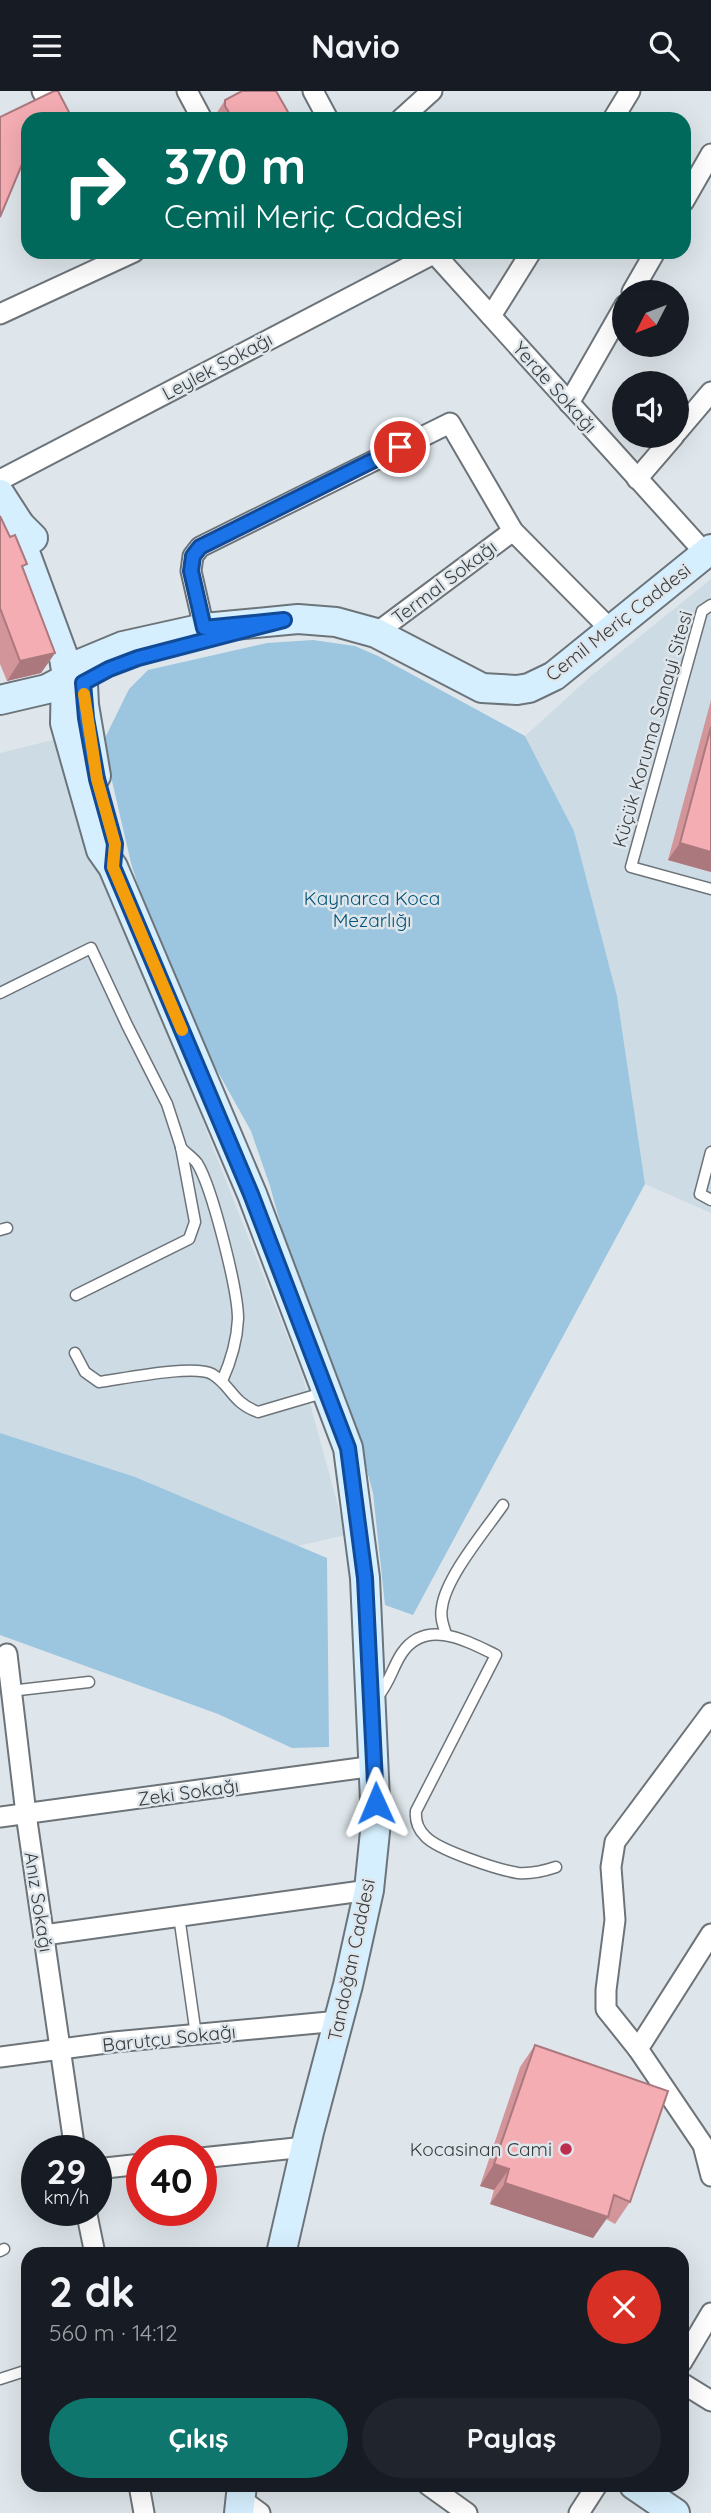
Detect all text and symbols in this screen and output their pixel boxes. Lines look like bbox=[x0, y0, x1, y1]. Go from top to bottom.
text: Navio bbox=[311, 26, 400, 66]
icon: menu bbox=[28, 27, 66, 65]
icon: search bbox=[645, 27, 683, 65]
text: 370 m bbox=[164, 135, 306, 196]
icon: right bbox=[49, 140, 140, 231]
text: Cemil Meriç Caddesi bbox=[164, 196, 463, 236]
north arrow bbox=[612, 280, 690, 357]
map controls bbox=[612, 280, 689, 448]
street label: Leylek Sokağı bbox=[158, 327, 276, 405]
street label: Yerde Sokağı bbox=[508, 336, 602, 438]
button: sound bbox=[612, 371, 689, 448]
pin bbox=[370, 417, 430, 477]
icon: arrive bbox=[381, 428, 419, 466]
street label: Termal Sokağı bbox=[387, 535, 501, 629]
street label: Cemil Meriç Caddesi bbox=[541, 558, 695, 686]
street label: Küçük Koruma Sanayi Sitesi bbox=[607, 608, 697, 850]
park label: Kaynarca Koca Mezarlığı bbox=[304, 886, 440, 932]
position arrow bbox=[339, 1766, 413, 1840]
street label: Zeki Sokağı bbox=[136, 1773, 240, 1811]
street label: Anız Sokağı bbox=[19, 1850, 59, 1954]
street label: Tandoğan Caddesi bbox=[322, 1877, 380, 2043]
street label: Barutçu Sokağı bbox=[101, 2019, 237, 2057]
speed limit sign: 40 bbox=[126, 2135, 217, 2226]
place label: Kocasinan Cami bbox=[410, 2137, 552, 2161]
marker: Kocasinan Cami bbox=[558, 2141, 574, 2157]
text: 29 bbox=[47, 2149, 86, 2193]
text: km/h bbox=[44, 2186, 89, 2209]
text: 2 dk bbox=[49, 2265, 135, 2318]
button: close bbox=[587, 2270, 661, 2344]
text: 560 m · 14:12 bbox=[49, 2318, 178, 2347]
button: Çıkış bbox=[49, 2398, 348, 2478]
button: Paylaş bbox=[362, 2398, 661, 2478]

